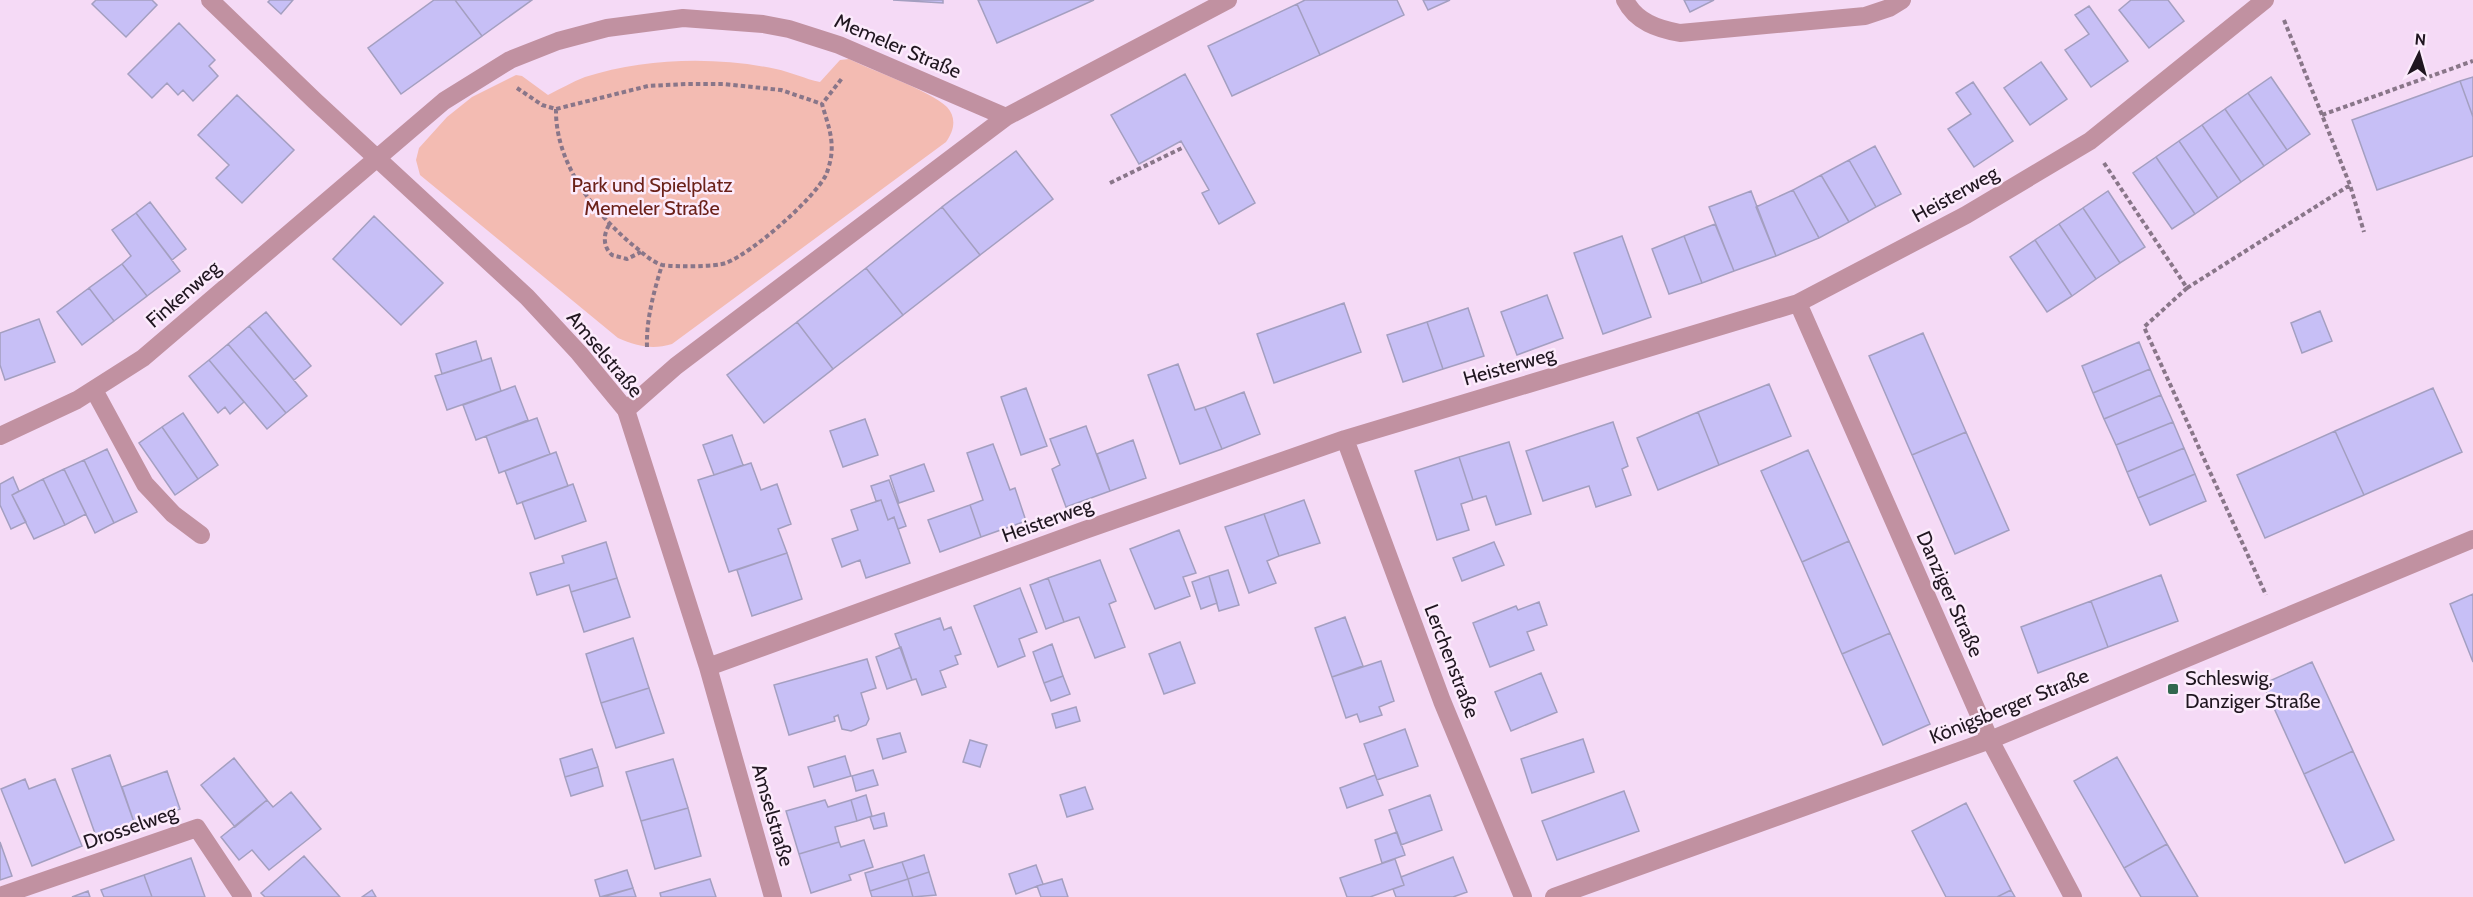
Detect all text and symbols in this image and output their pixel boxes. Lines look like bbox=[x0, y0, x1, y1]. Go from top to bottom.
street label: Memeler Straße bbox=[831, 9, 965, 83]
north arrow bbox=[2389, 24, 2449, 84]
text: N bbox=[2414, 30, 2427, 50]
street label: Heisterweg bbox=[1908, 160, 2003, 227]
park label: Park und Spielplatz Memeler Straße bbox=[571, 173, 733, 220]
street label: Finkenweg bbox=[141, 255, 226, 333]
street label: Amselstraße bbox=[562, 306, 648, 402]
street label: Heisterweg bbox=[1460, 341, 1559, 391]
street label: Heisterweg bbox=[999, 492, 1096, 547]
street label: Danziger Straße bbox=[1911, 527, 1989, 661]
street label: Lerchenstraße bbox=[1419, 601, 1485, 721]
street label: Königsberger Straße bbox=[1926, 663, 2092, 749]
place label: Schleswig, Danziger Straße bbox=[2185, 666, 2320, 713]
marker: Schleswig, Danziger Straße bbox=[2166, 682, 2180, 696]
street label: Amselstraße bbox=[747, 761, 799, 869]
street label: Drosselweg bbox=[80, 799, 181, 854]

